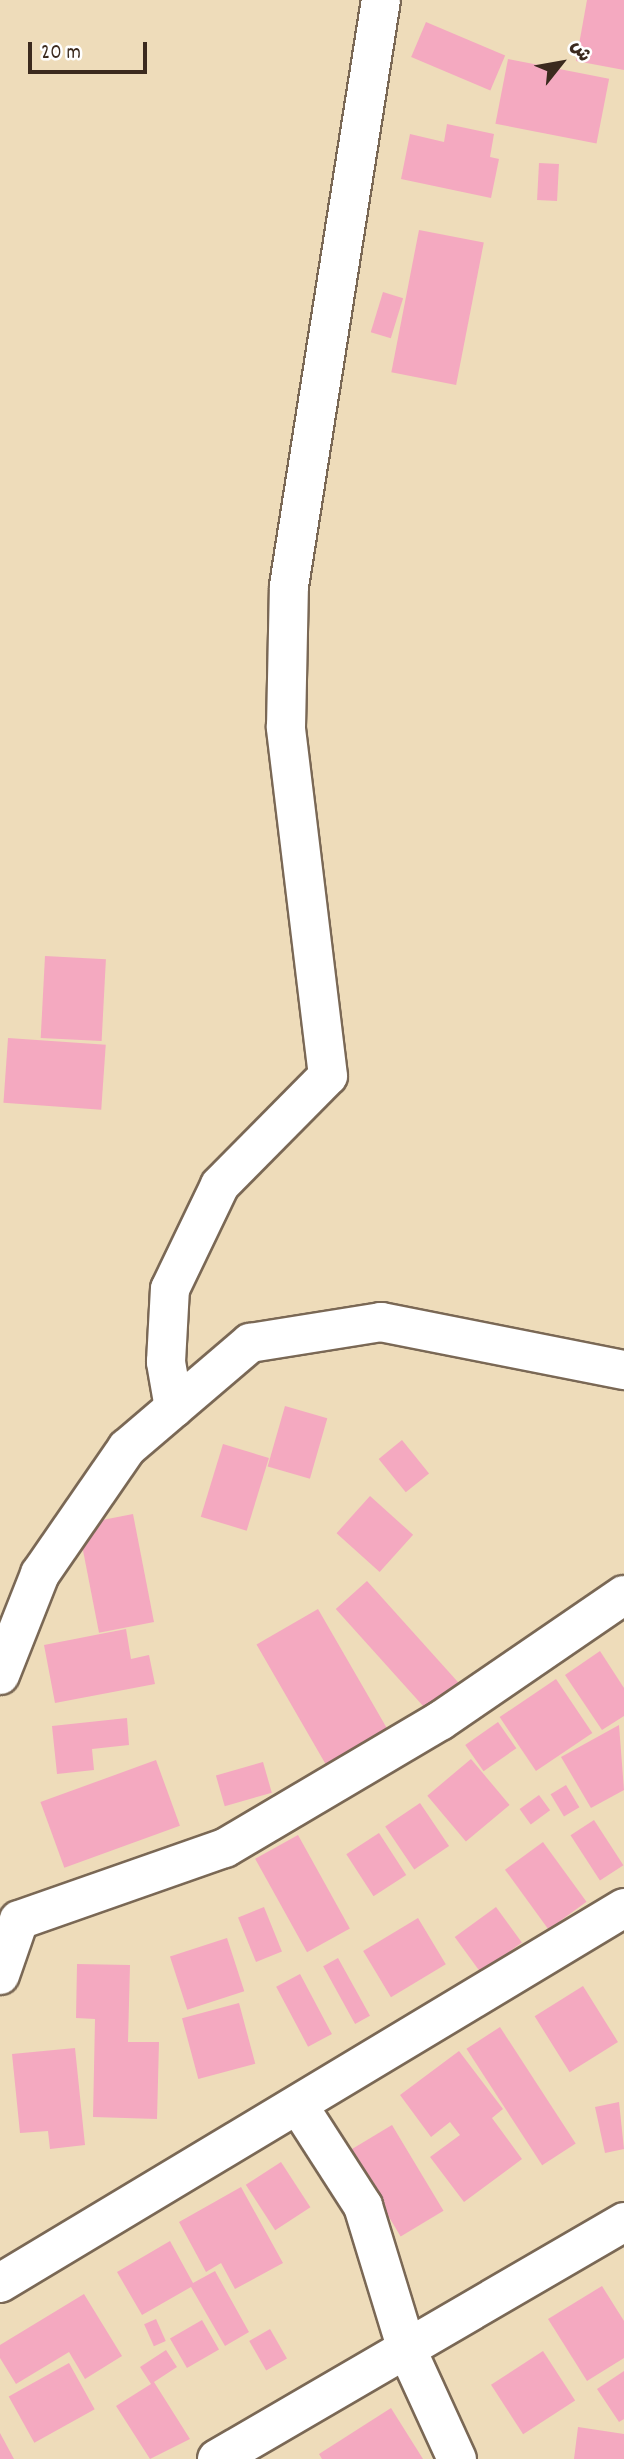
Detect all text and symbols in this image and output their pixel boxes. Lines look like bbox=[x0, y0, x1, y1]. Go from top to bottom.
scale bar bbox=[32, 28, 150, 72]
north arrow bbox=[526, 28, 596, 98]
text: ش bbox=[562, 36, 596, 68]
text: 20 m bbox=[41, 39, 81, 69]

